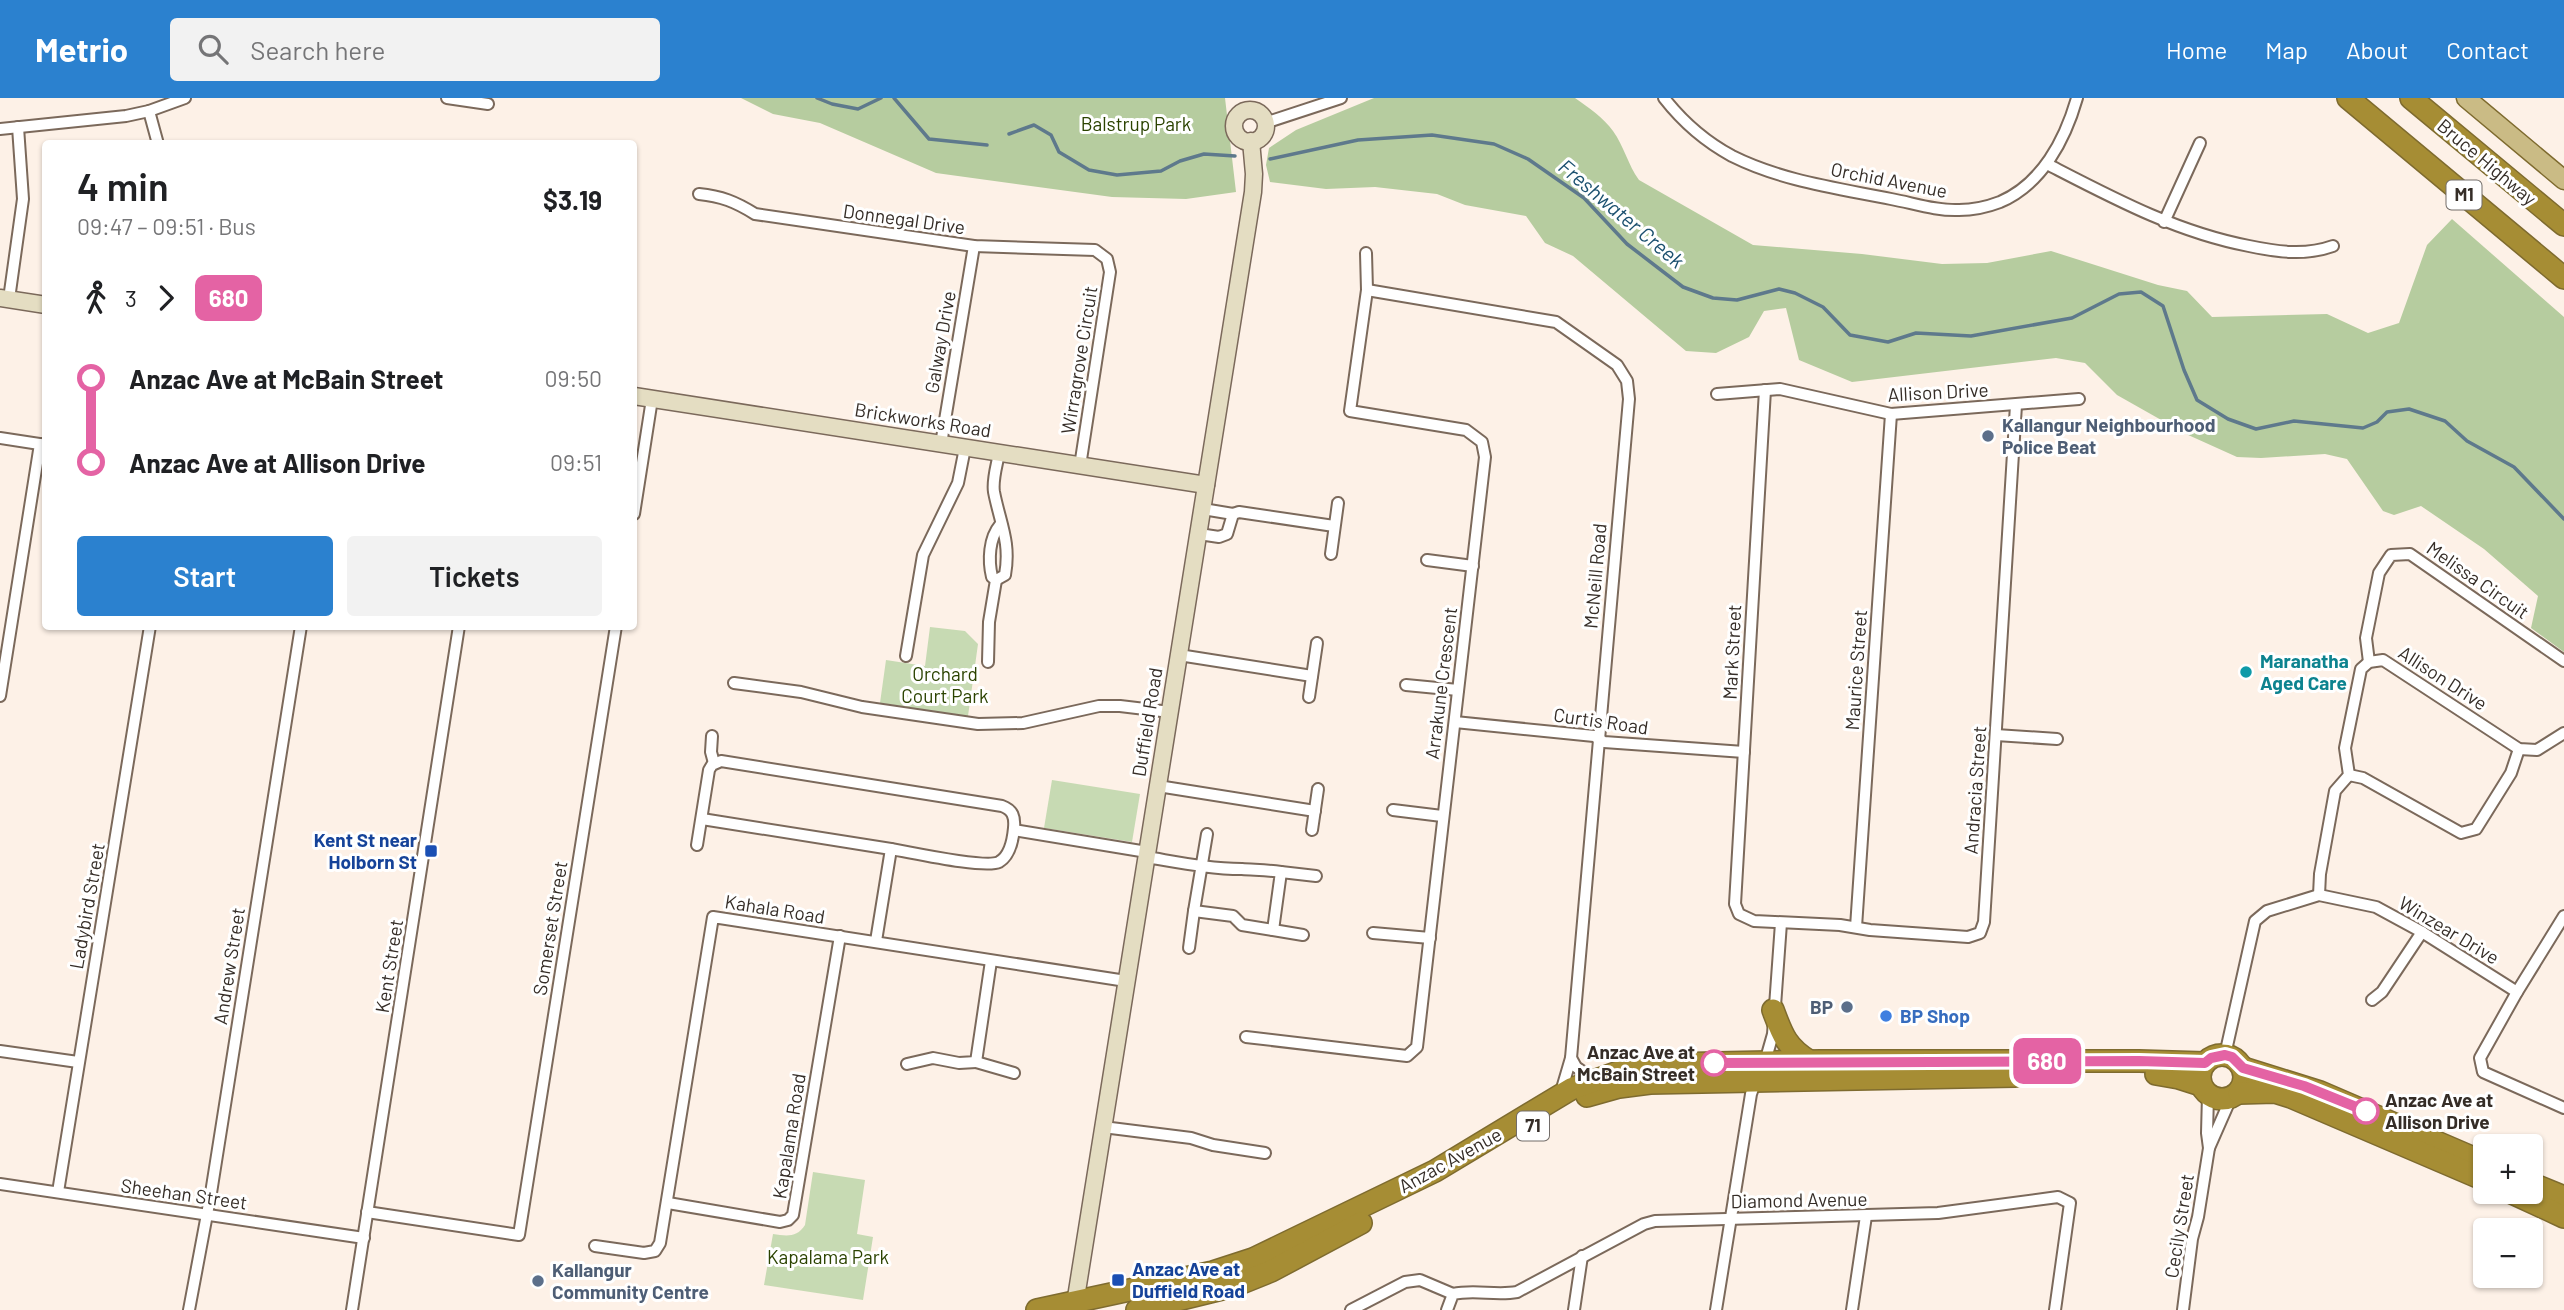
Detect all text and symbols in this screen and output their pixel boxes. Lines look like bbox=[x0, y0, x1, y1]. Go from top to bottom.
search box bbox=[170, 18, 660, 81]
text: Metrio bbox=[35, 29, 128, 69]
icon: search bbox=[194, 30, 232, 68]
text: Search here bbox=[250, 34, 385, 65]
text: Home bbox=[2166, 35, 2227, 64]
text: Map bbox=[2265, 35, 2308, 64]
text: About bbox=[2346, 35, 2408, 64]
text: Contact bbox=[2446, 35, 2529, 64]
park label: Balstrup Park bbox=[1081, 112, 1191, 135]
street label: Bruce Highway bbox=[2433, 114, 2542, 210]
water label: Freshwater Creek bbox=[1554, 153, 1690, 273]
street label: Orchid Avenue bbox=[1829, 157, 1949, 202]
text: 4 min bbox=[77, 163, 169, 209]
road number: M1 bbox=[2446, 180, 2482, 210]
text: $3.19 bbox=[543, 184, 602, 215]
street label: Donnegal Drive bbox=[842, 199, 967, 238]
text: 09:47 – 09:51 · Bus bbox=[77, 212, 256, 240]
icon: walk bbox=[77, 279, 115, 317]
icon: forward bbox=[147, 279, 185, 317]
text: 680 bbox=[209, 283, 248, 312]
text: 3 bbox=[125, 284, 137, 312]
street label: Wirragrove Circuit bbox=[1055, 284, 1102, 436]
street label: Galway Drive bbox=[919, 289, 960, 395]
text: Anzac Ave at McBain Street bbox=[129, 363, 443, 394]
text: 09:50 bbox=[544, 364, 602, 392]
street label: Allison Drive bbox=[1887, 377, 1989, 406]
street label: Brickworks Road bbox=[853, 397, 993, 442]
place label: Kallangur Neighbourhood Police Beat bbox=[2002, 413, 2216, 458]
marker: Kallangur Neighbourhood Police Beat bbox=[1980, 428, 1996, 444]
text: Anzac Ave at Allison Drive bbox=[129, 447, 425, 478]
text: 09:51 bbox=[550, 448, 602, 476]
street label: McNeill Road bbox=[1578, 522, 1611, 630]
button: Start bbox=[77, 536, 333, 616]
button: Tickets bbox=[347, 536, 602, 616]
street label: Melissa Circuit bbox=[2423, 536, 2534, 623]
street label: Mark Street bbox=[1718, 604, 1745, 700]
street label: Arrakune Crescent bbox=[1420, 605, 1461, 760]
street label: Maurice Street bbox=[1840, 609, 1871, 731]
street label: Allison Drive bbox=[2395, 640, 2492, 715]
place label: Maranatha Aged Care bbox=[2260, 649, 2349, 694]
park label: Orchard Court Park bbox=[901, 662, 989, 707]
marker: Maranatha Aged Care bbox=[2238, 664, 2254, 680]
street label: Duffield Road bbox=[1127, 666, 1166, 778]
street label: Curtis Road bbox=[1552, 702, 1650, 739]
street label: Andracia Street bbox=[1959, 725, 1990, 855]
place label: Kent St near Holborn St bbox=[314, 828, 418, 873]
street label: Ladybird Street bbox=[64, 841, 109, 971]
marker: Kent St near Holborn St bbox=[423, 843, 439, 859]
street label: Somerset Street bbox=[528, 859, 571, 997]
street label: Kahala Road bbox=[723, 889, 827, 928]
street label: Winzear Drive bbox=[2395, 891, 2504, 969]
street label: Andrew Street bbox=[208, 906, 249, 1026]
street label: Kent Street bbox=[370, 918, 407, 1014]
place label: BP bbox=[1810, 995, 1833, 1018]
marker: BP bbox=[1839, 999, 1855, 1015]
place label: BP Shop bbox=[1900, 1004, 1970, 1027]
marker: BP Shop bbox=[1878, 1008, 1894, 1024]
line badge: 680 bbox=[2007, 1038, 2087, 1084]
place label: Anzac Ave at McBain Street bbox=[1577, 1040, 1695, 1085]
text: 680 bbox=[2027, 1046, 2067, 1075]
marker: Anzac Ave at McBain Street bbox=[1701, 1050, 1727, 1076]
street label: Kapalama Road bbox=[767, 1071, 810, 1200]
place label: Anzac Ave at Allison Drive bbox=[2385, 1088, 2493, 1133]
marker: Anzac Ave at Allison Drive bbox=[2353, 1098, 2379, 1124]
road number: 71 bbox=[1517, 1112, 1549, 1140]
street label: Anzac Avenue bbox=[1394, 1122, 1505, 1197]
map controls bbox=[2473, 1134, 2543, 1288]
button: + bbox=[2473, 1134, 2543, 1204]
street label: Cecily Street bbox=[2159, 1172, 2198, 1280]
street label: Sheehan Street bbox=[119, 1173, 249, 1214]
street label: Diamond Avenue bbox=[1730, 1187, 1868, 1212]
button: − bbox=[2473, 1218, 2543, 1288]
park label: Kapalama Park bbox=[767, 1245, 889, 1268]
place label: Anzac Ave at Duffield Road bbox=[1132, 1257, 1245, 1302]
place label: Kallangur Community Centre bbox=[552, 1258, 709, 1303]
marker: Anzac Ave at Duffield Road bbox=[1110, 1272, 1126, 1288]
marker: Kallangur Community Centre bbox=[530, 1273, 546, 1289]

